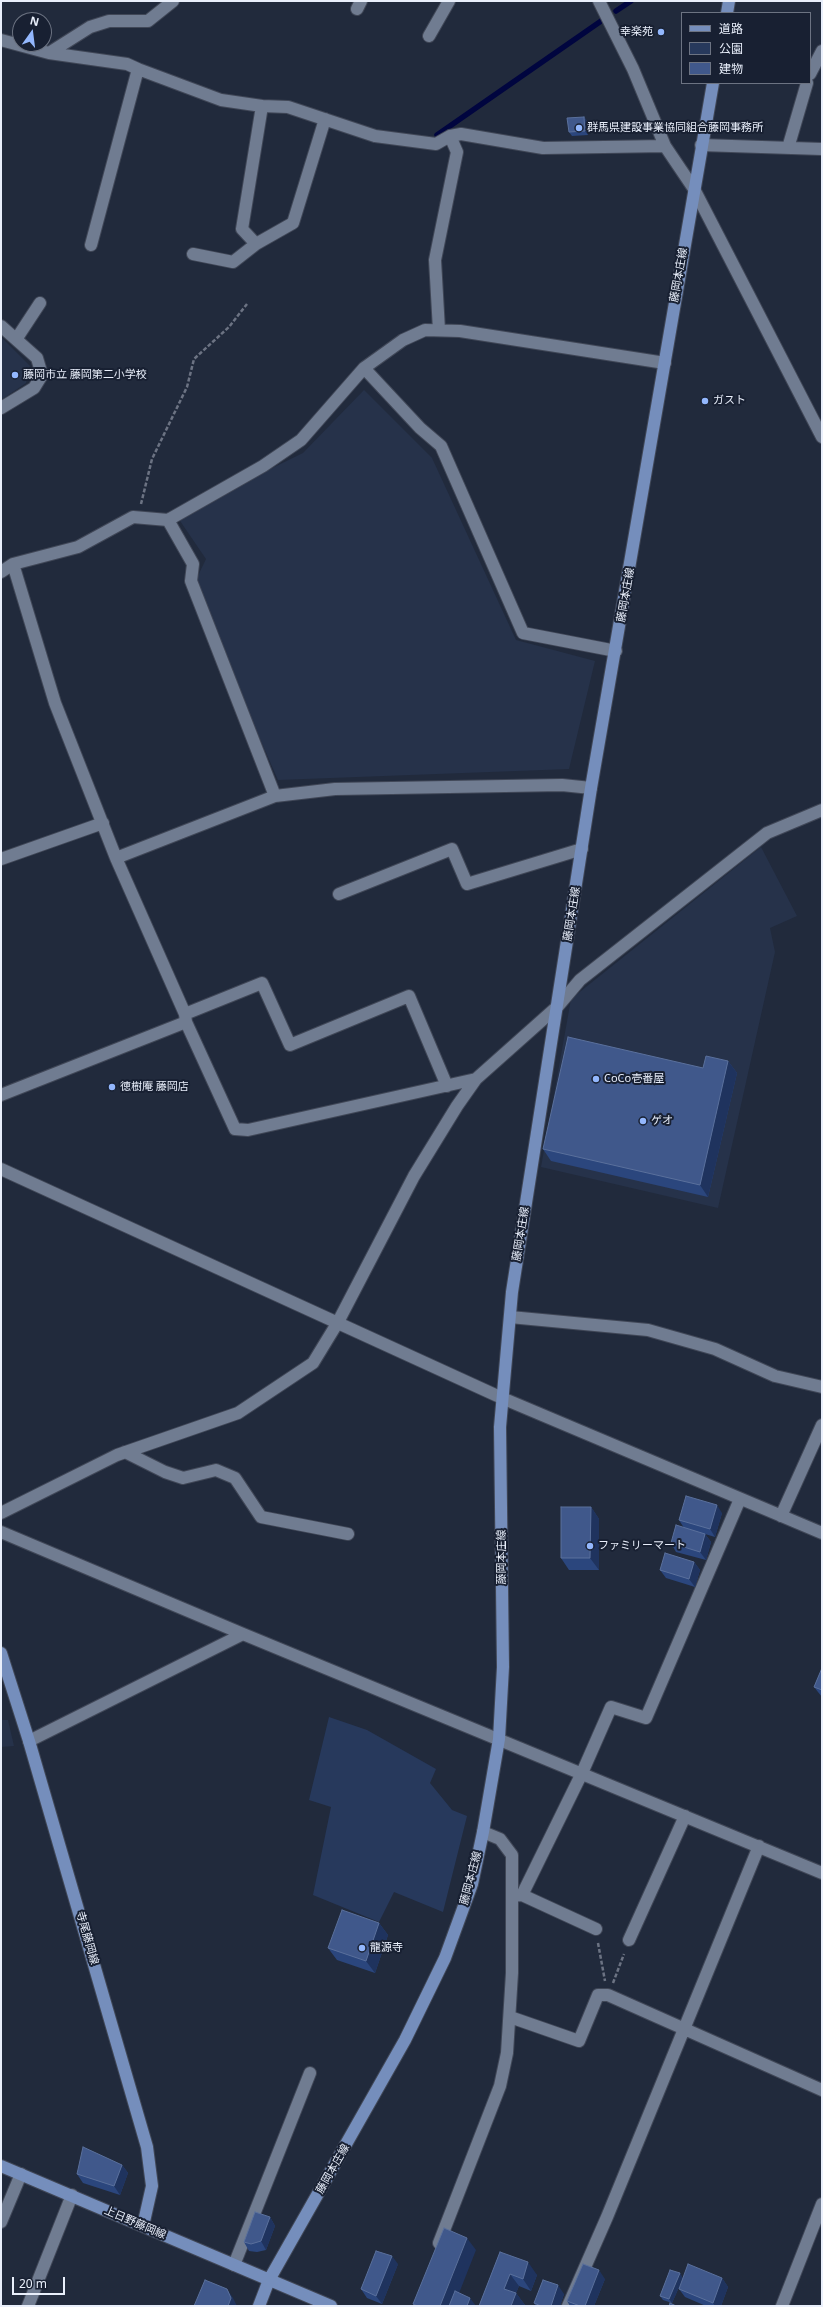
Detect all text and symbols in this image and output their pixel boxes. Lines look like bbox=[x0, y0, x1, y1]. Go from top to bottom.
north arrow bbox=[12, 12, 52, 52]
text: N bbox=[29, 12, 41, 29]
legend bbox=[681, 12, 811, 84]
text: 道路 bbox=[719, 20, 743, 37]
place label: 幸楽苑 bbox=[620, 25, 653, 39]
marker: 幸楽苑 bbox=[656, 27, 666, 37]
text: 公園 bbox=[719, 40, 743, 57]
text: 建物 bbox=[719, 60, 743, 77]
place label: 群馬県建設事業協同組合藤岡事務所 bbox=[587, 121, 763, 135]
marker: 群馬県建設事業協同組合藤岡事務所 bbox=[574, 123, 584, 133]
street label: 藤岡本庄線 bbox=[668, 247, 690, 303]
place label: 藤岡市立 藤岡第二小学校 bbox=[23, 368, 147, 382]
marker: 藤岡市立 藤岡第二小学校 bbox=[10, 370, 20, 380]
place label: ガスト bbox=[713, 394, 746, 408]
marker: ガスト bbox=[700, 396, 710, 406]
street label: 藤岡本庄線 bbox=[615, 567, 637, 623]
street label: 藤岡本庄線 bbox=[561, 886, 583, 942]
place label: CoCo壱番屋 bbox=[604, 1072, 664, 1086]
marker: CoCo壱番屋 bbox=[591, 1074, 601, 1084]
place label: 徳樹庵 藤岡店 bbox=[120, 1080, 189, 1094]
marker: 徳樹庵 藤岡店 bbox=[107, 1082, 117, 1092]
place label: ゲオ bbox=[651, 1114, 673, 1128]
marker: ゲオ bbox=[638, 1116, 648, 1126]
street label: 藤岡本庄線 bbox=[510, 1206, 532, 1262]
street label: 藤岡本庄線 bbox=[495, 1530, 509, 1584]
place label: ファミリーマート bbox=[598, 1539, 686, 1553]
marker: ファミリーマート bbox=[585, 1541, 595, 1551]
street label: 藤岡本庄線 bbox=[458, 1850, 484, 1906]
street label: 寺尾藤岡線 bbox=[73, 1910, 101, 1966]
place label: 龍源寺 bbox=[370, 1941, 403, 1955]
marker: 龍源寺 bbox=[357, 1943, 367, 1953]
street label: 藤岡本庄線 bbox=[314, 2142, 352, 2196]
street label: 上日野藤岡線 bbox=[102, 2204, 168, 2242]
scale bar bbox=[14, 2269, 67, 2295]
text: 20 m bbox=[19, 2275, 47, 2292]

